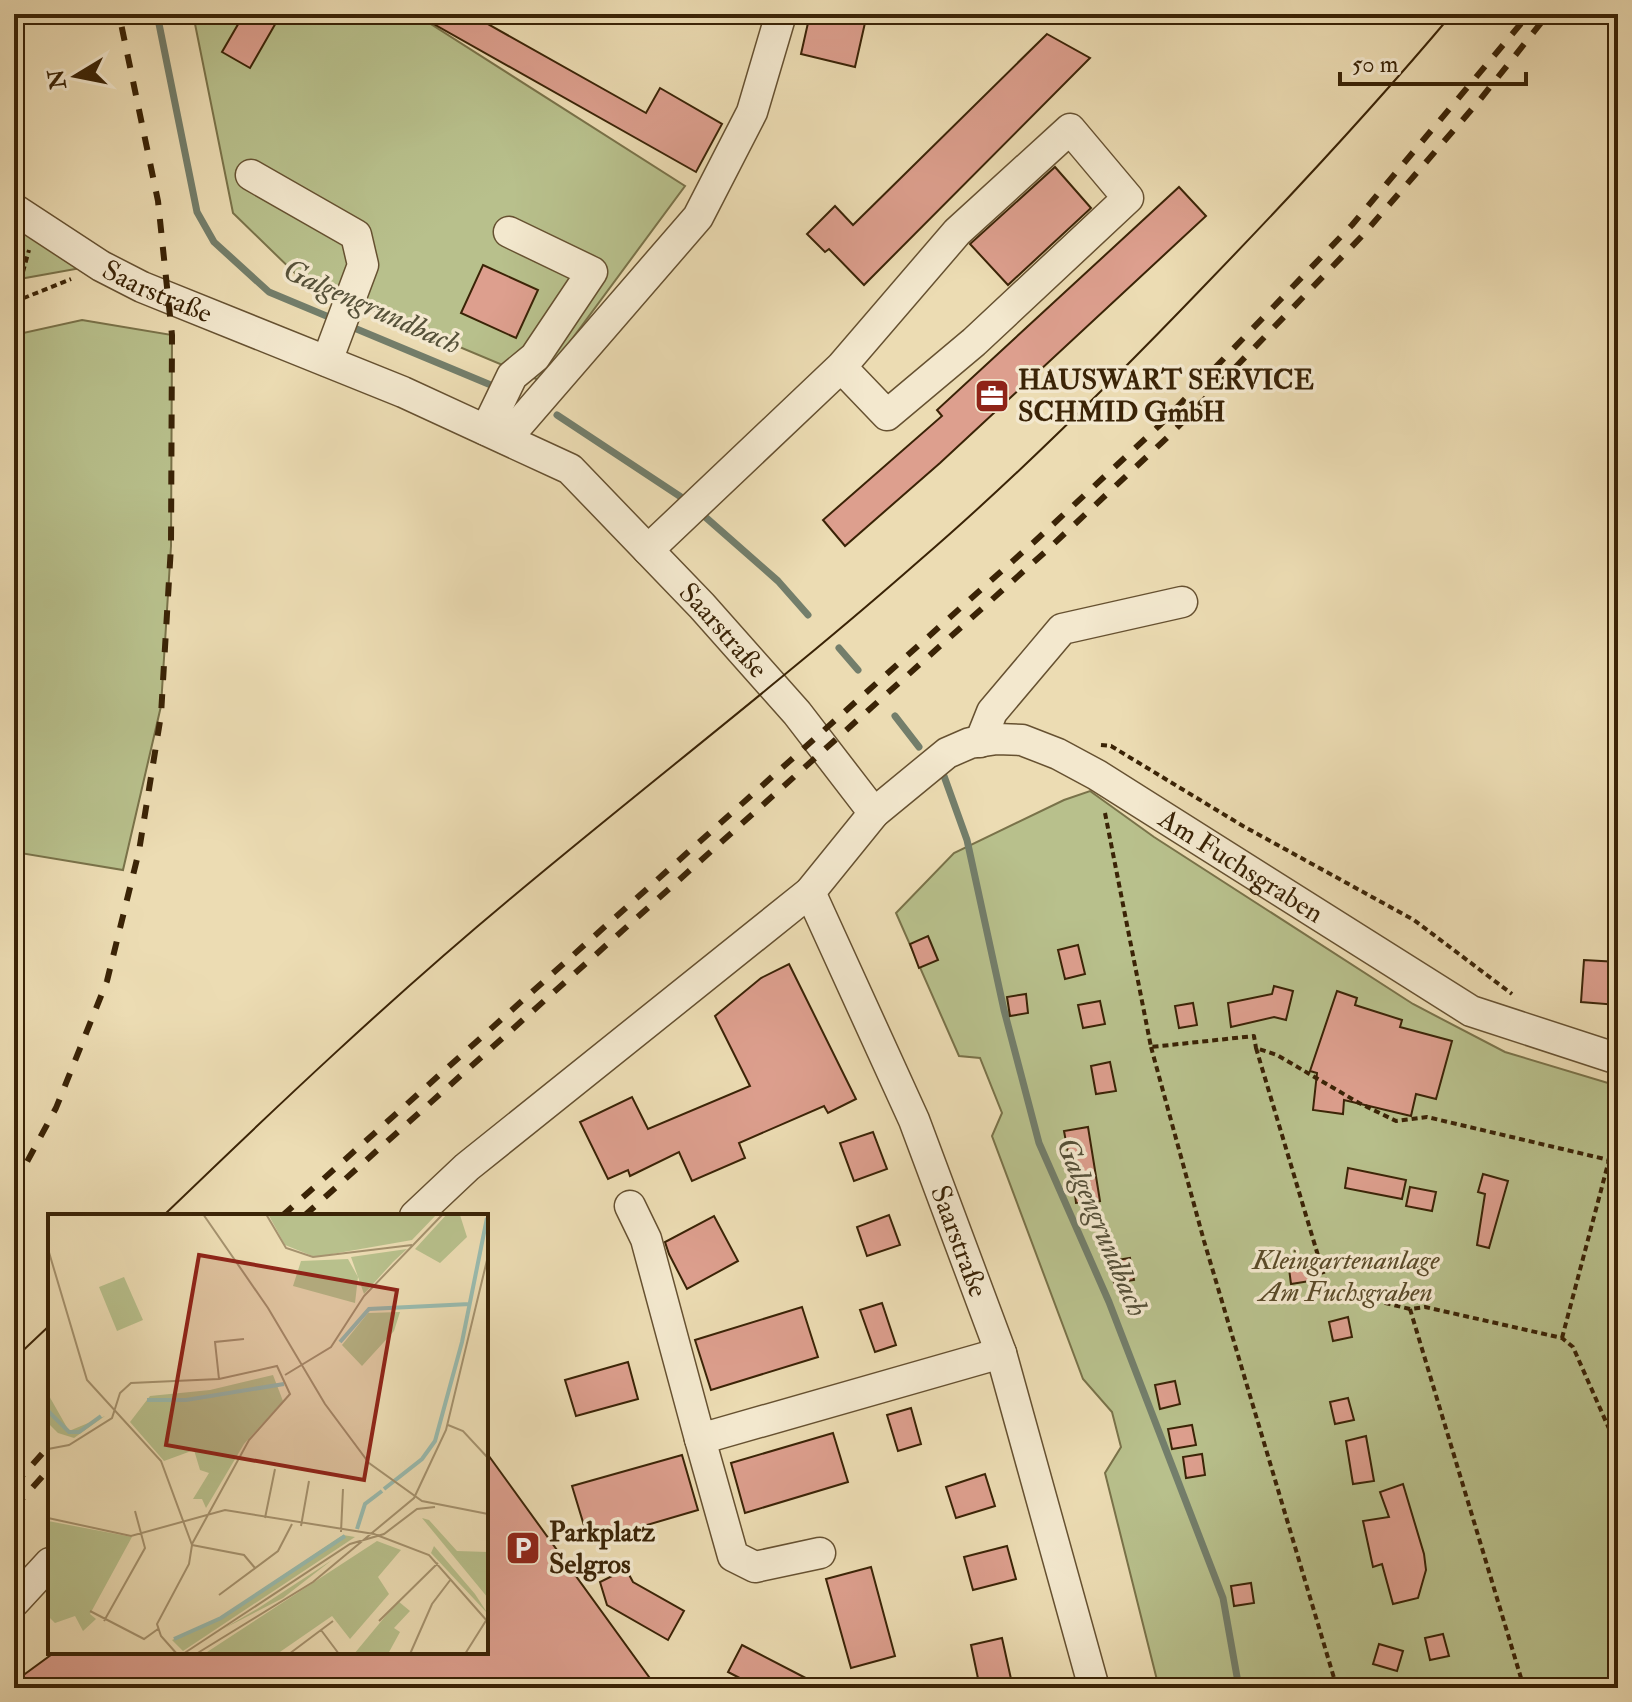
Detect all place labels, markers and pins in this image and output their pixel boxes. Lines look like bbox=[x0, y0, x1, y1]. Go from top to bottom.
place label: HAUSWART SERVICE SCHMID GmbH bbox=[1018, 363, 1314, 430]
office icon: HAUSWART SERVICE SCHMID GmbH bbox=[973, 377, 1011, 415]
place label: Parkplatz Selgros bbox=[549, 1515, 655, 1582]
parking icon: Parkplatz Selgros bbox=[504, 1529, 542, 1567]

